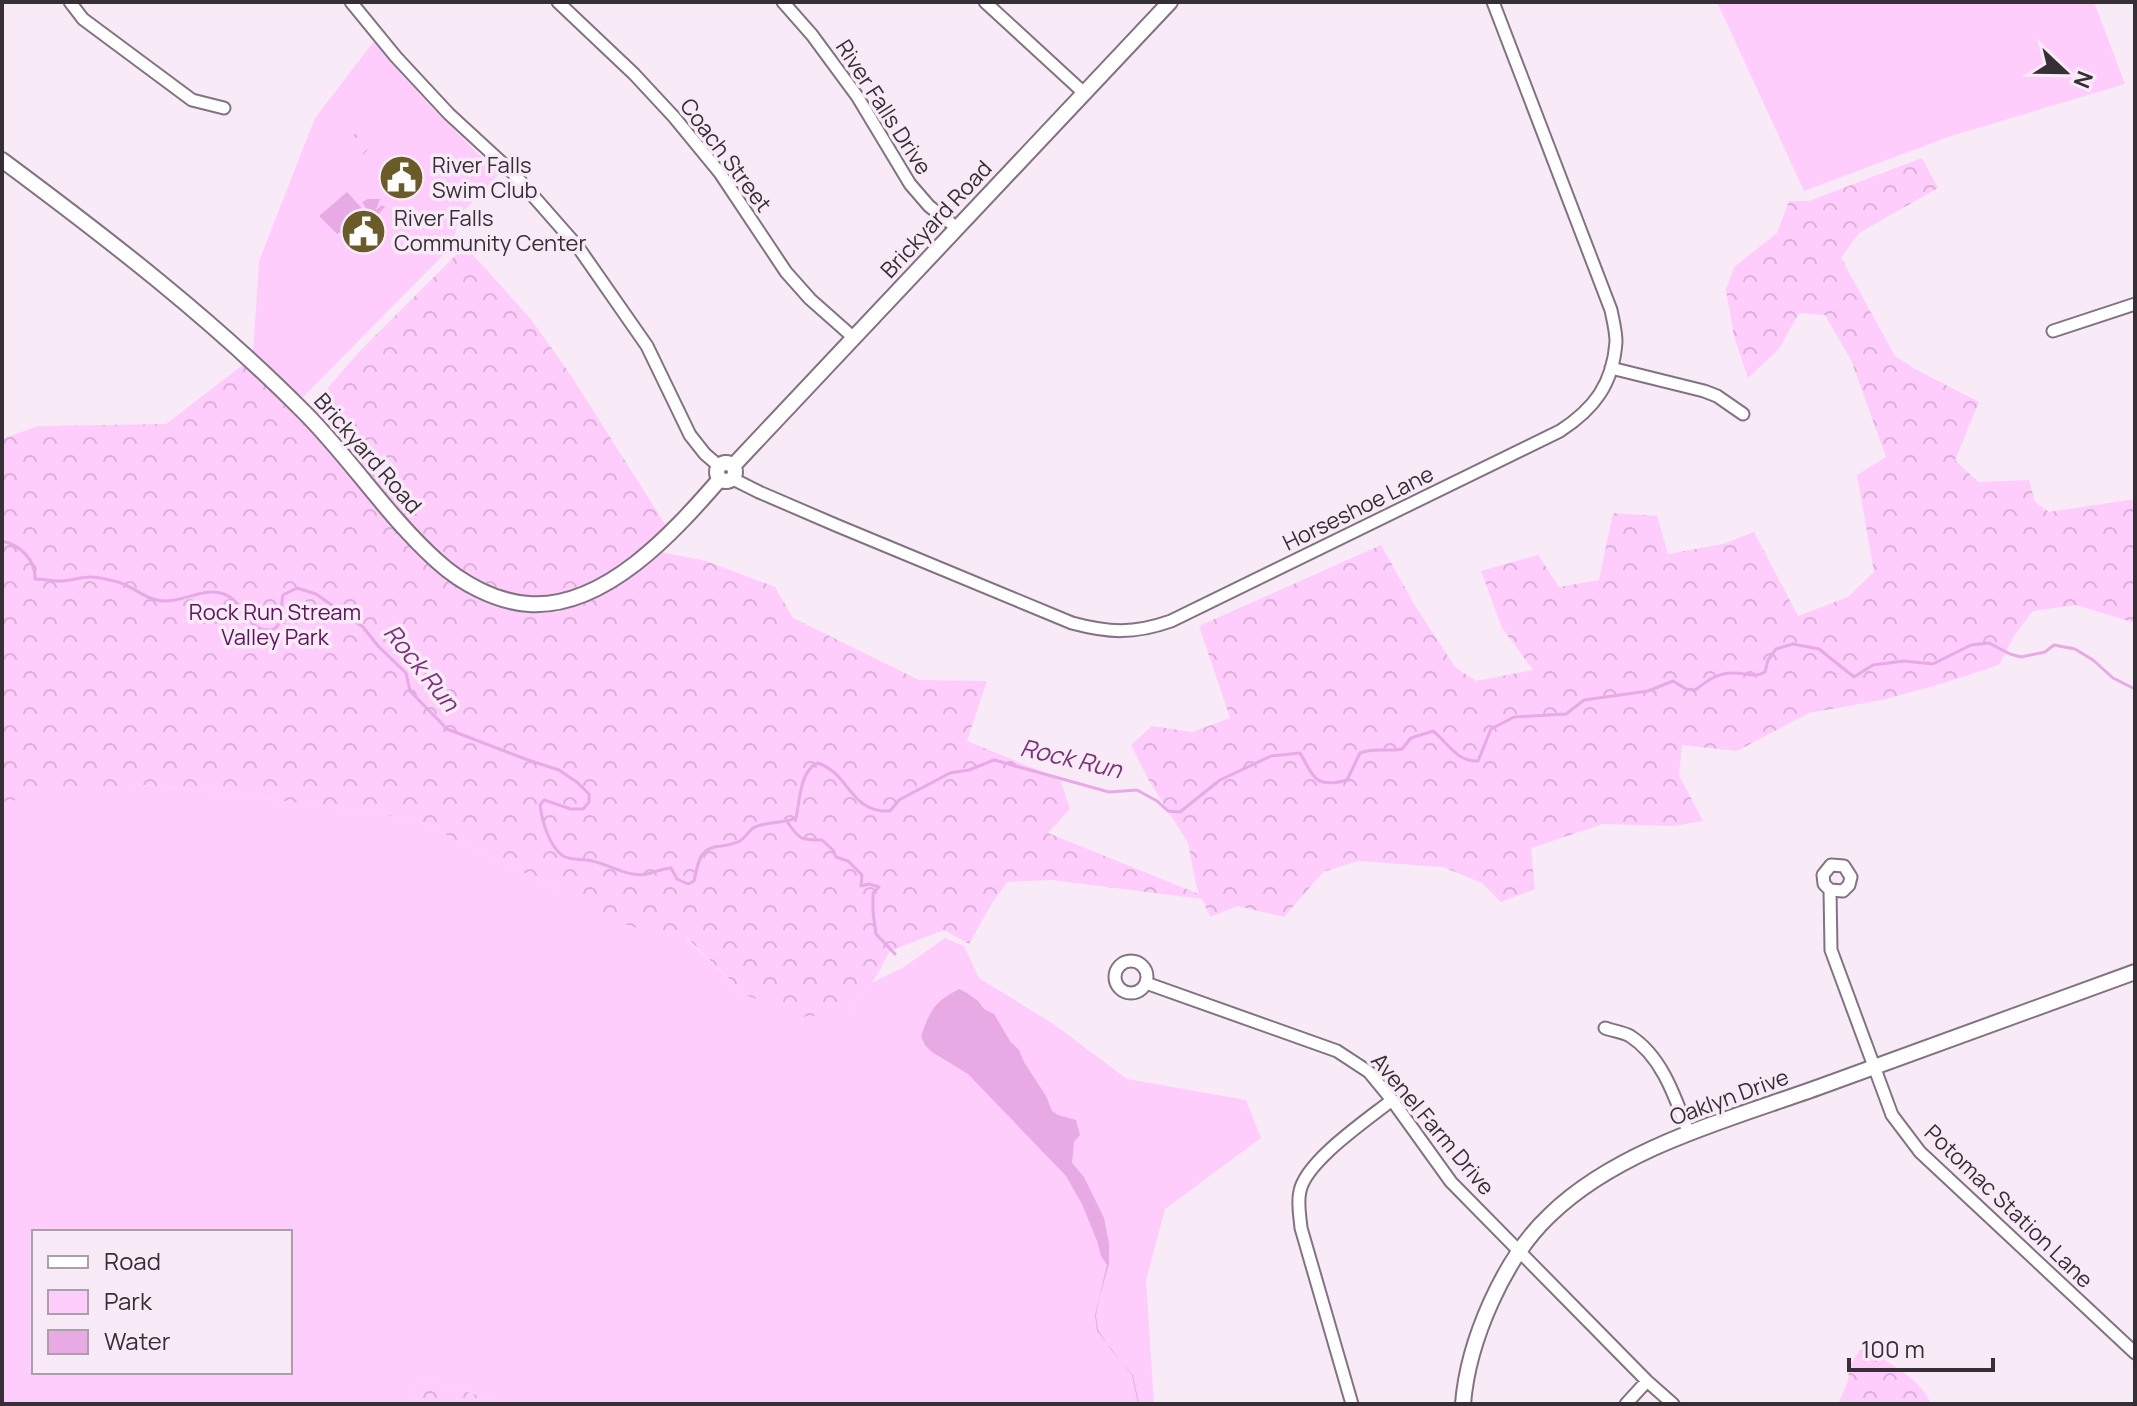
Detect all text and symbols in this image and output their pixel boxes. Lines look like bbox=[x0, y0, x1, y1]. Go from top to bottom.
north arrow bbox=[2025, 32, 2105, 112]
street label: River Falls Drive bbox=[829, 34, 939, 180]
text: N bbox=[2067, 67, 2100, 92]
street label: Coach Street bbox=[673, 92, 779, 218]
place label: River Falls Swim Club bbox=[432, 150, 538, 205]
public building icon: River Falls Swim Club bbox=[377, 154, 425, 202]
street label: Brickyard Road bbox=[874, 154, 998, 284]
place label: River Falls Community Center bbox=[394, 203, 586, 258]
public building icon: River Falls Community Center bbox=[339, 207, 387, 255]
street label: Brickyard Road bbox=[307, 386, 429, 520]
street label: Horseshoe Lane bbox=[1278, 458, 1438, 557]
park label: Rock Run Stream Valley Park bbox=[189, 597, 361, 652]
water label: Rock Run bbox=[377, 617, 468, 718]
water label: Rock Run bbox=[1017, 730, 1126, 785]
street label: Avenel Farm Drive bbox=[1365, 1047, 1501, 1202]
street label: Oaklyn Drive bbox=[1665, 1062, 1793, 1132]
street label: Potomac Station Lane bbox=[1918, 1118, 2100, 1294]
legend bbox=[32, 1230, 292, 1374]
text: Road bbox=[104, 1244, 161, 1277]
text: Park bbox=[104, 1284, 153, 1317]
scale bar bbox=[1849, 1322, 1993, 1372]
text: Water bbox=[104, 1324, 171, 1357]
text: 100 m bbox=[1861, 1332, 1925, 1365]

